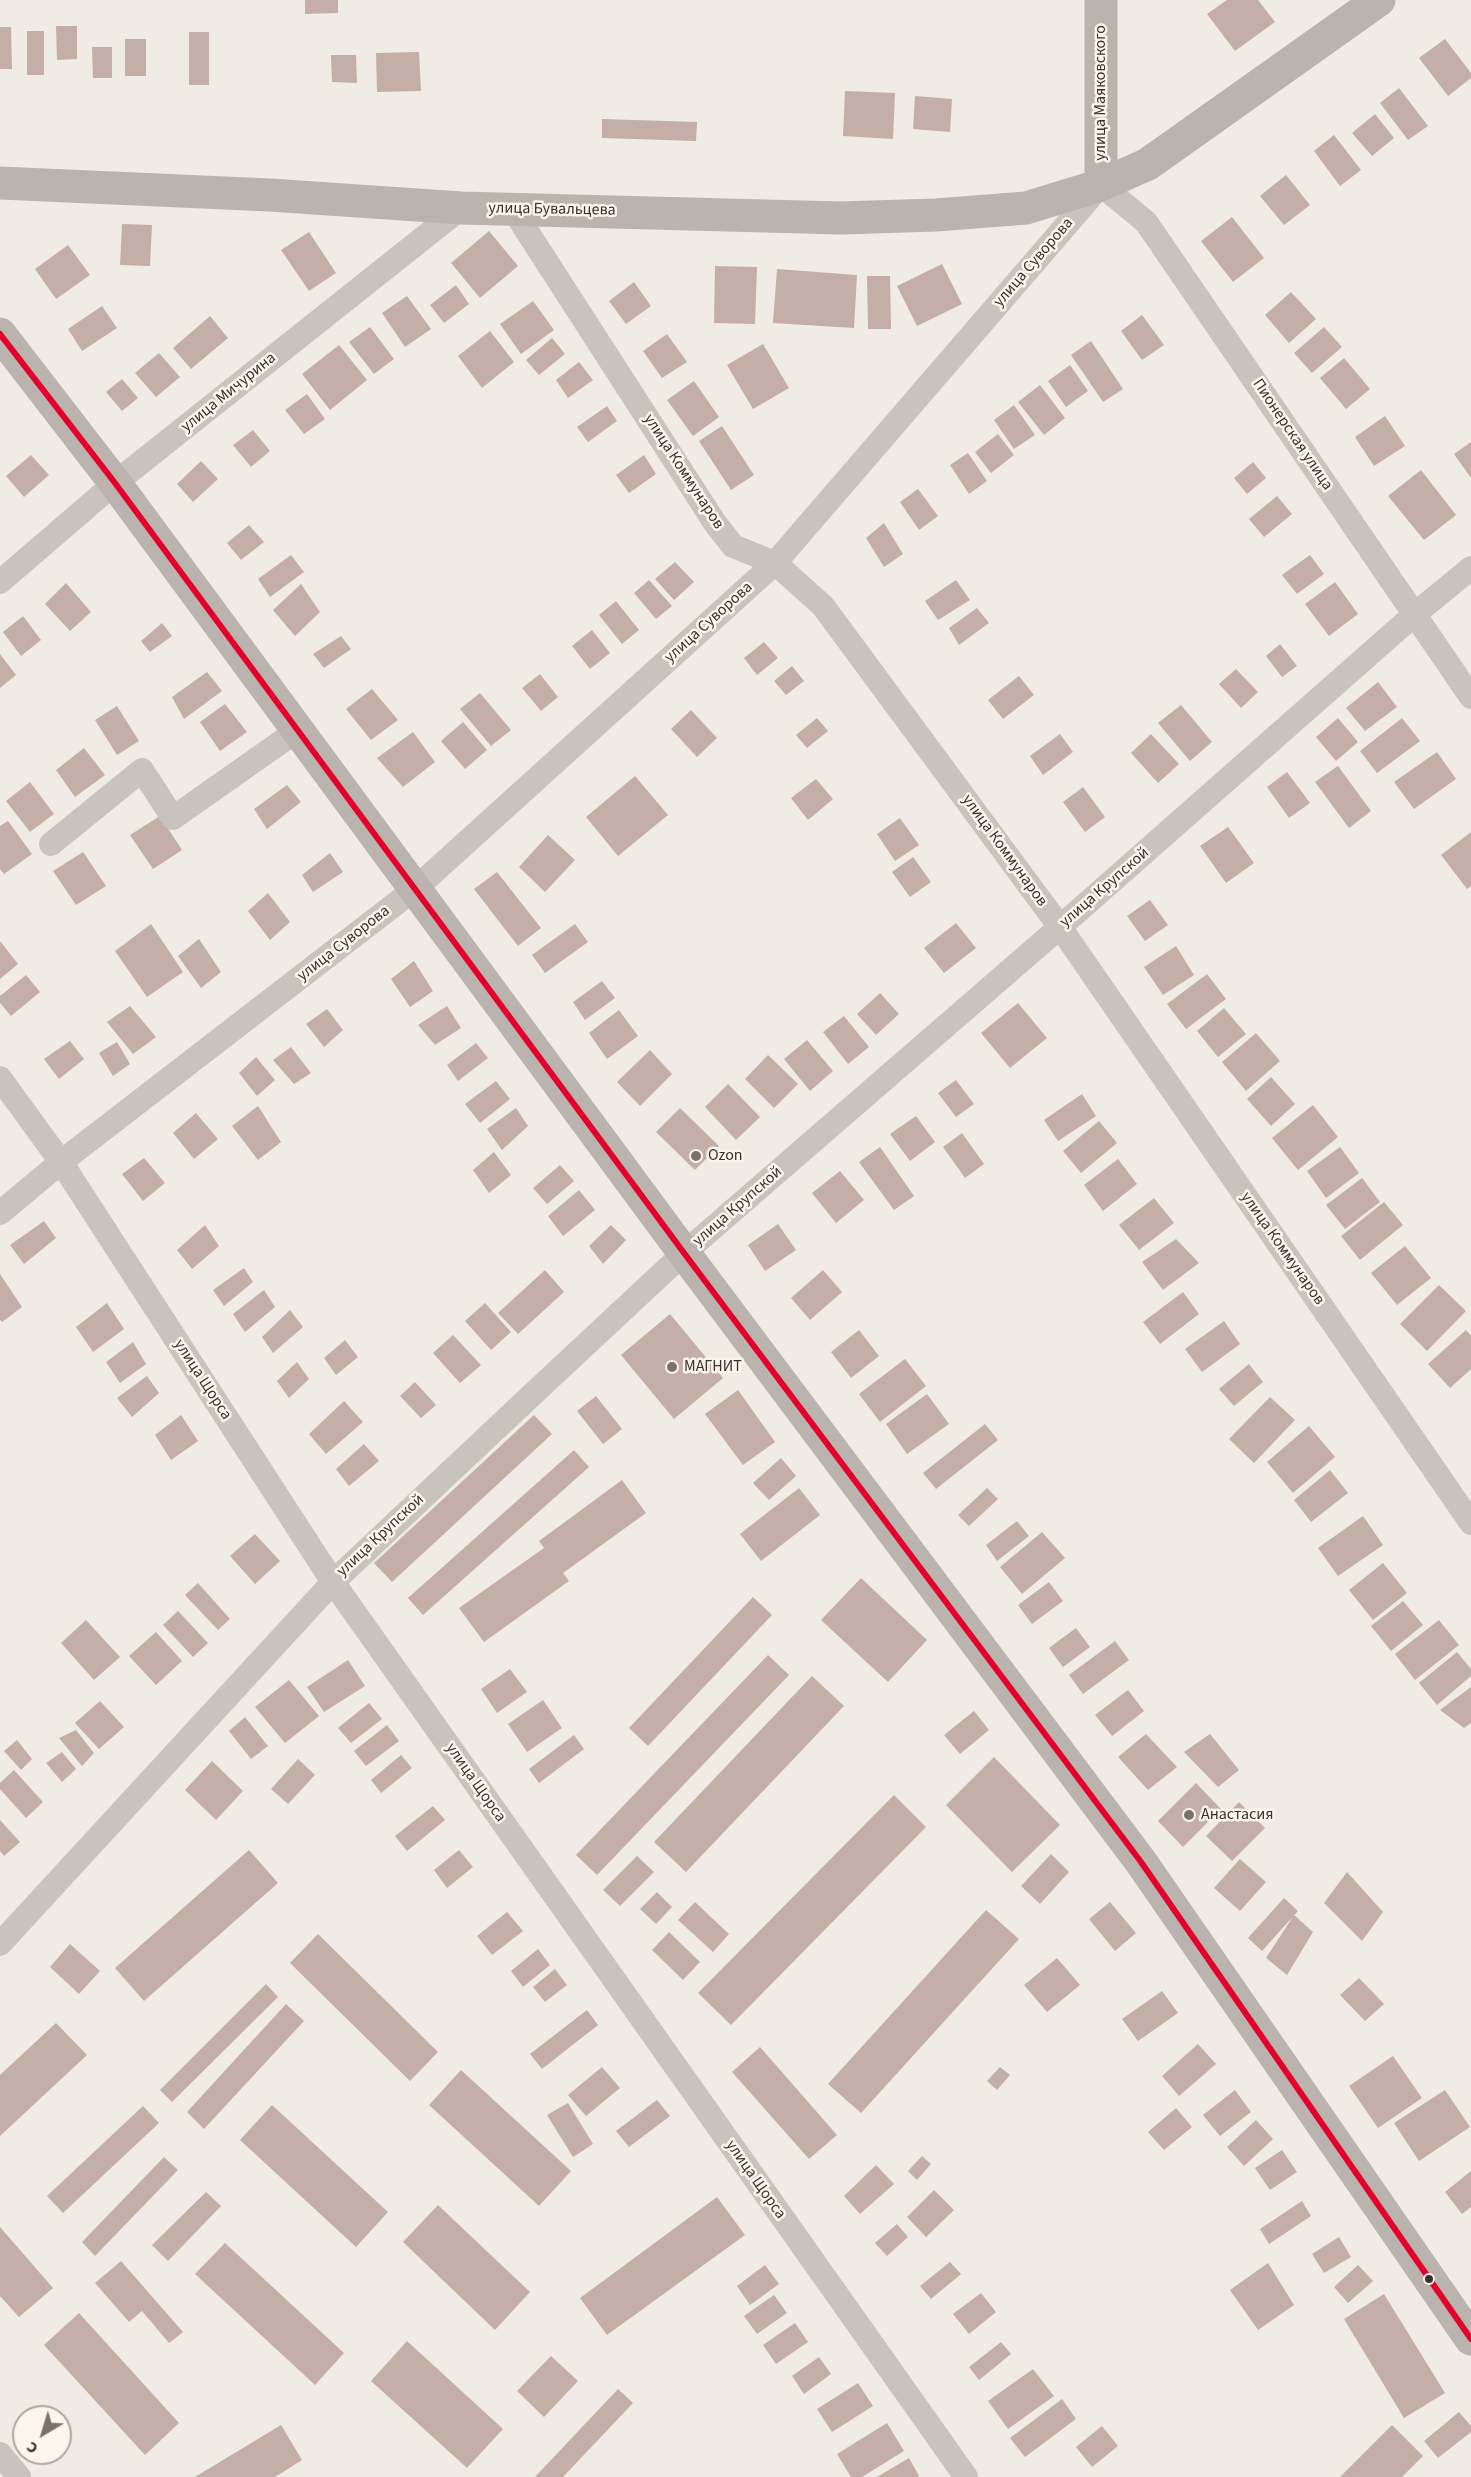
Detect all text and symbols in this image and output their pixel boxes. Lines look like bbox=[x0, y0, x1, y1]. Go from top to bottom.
street label: улица Маяковского bbox=[1091, 25, 1111, 161]
street label: улица Бувальцева bbox=[488, 199, 616, 221]
street label: улица Суворова bbox=[990, 214, 1078, 312]
street label: улица Мичурина bbox=[178, 349, 280, 437]
street label: Пионерская улица bbox=[1248, 376, 1336, 494]
street label: улица Коммунаров bbox=[639, 411, 727, 533]
street label: улица Суворова bbox=[661, 578, 757, 668]
street label: улица Коммунаров bbox=[957, 791, 1051, 911]
street label: улица Крупской bbox=[1056, 844, 1154, 932]
street label: улица Суворова bbox=[294, 902, 394, 986]
place label: Ozon bbox=[708, 1146, 743, 1166]
marker: Ozon bbox=[689, 1149, 703, 1163]
street label: улица Крупской bbox=[689, 1163, 787, 1251]
street label: улица Коммунаров bbox=[1236, 1189, 1328, 1309]
street label: улица Щорса bbox=[169, 1336, 235, 1424]
place label: МАГНИТ bbox=[684, 1357, 742, 1377]
marker: МАГНИТ bbox=[665, 1360, 679, 1374]
street label: улица Крупской bbox=[333, 1491, 429, 1581]
street label: улица Щорса bbox=[441, 1740, 509, 1826]
place label: Анастасия bbox=[1201, 1805, 1274, 1825]
marker: Анастасия bbox=[1182, 1808, 1196, 1822]
street label: улица Щорса bbox=[721, 2137, 789, 2223]
unlabelled marker bbox=[1423, 2273, 1435, 2285]
north arrow bbox=[12, 2405, 72, 2465]
text: С bbox=[22, 2436, 43, 2459]

